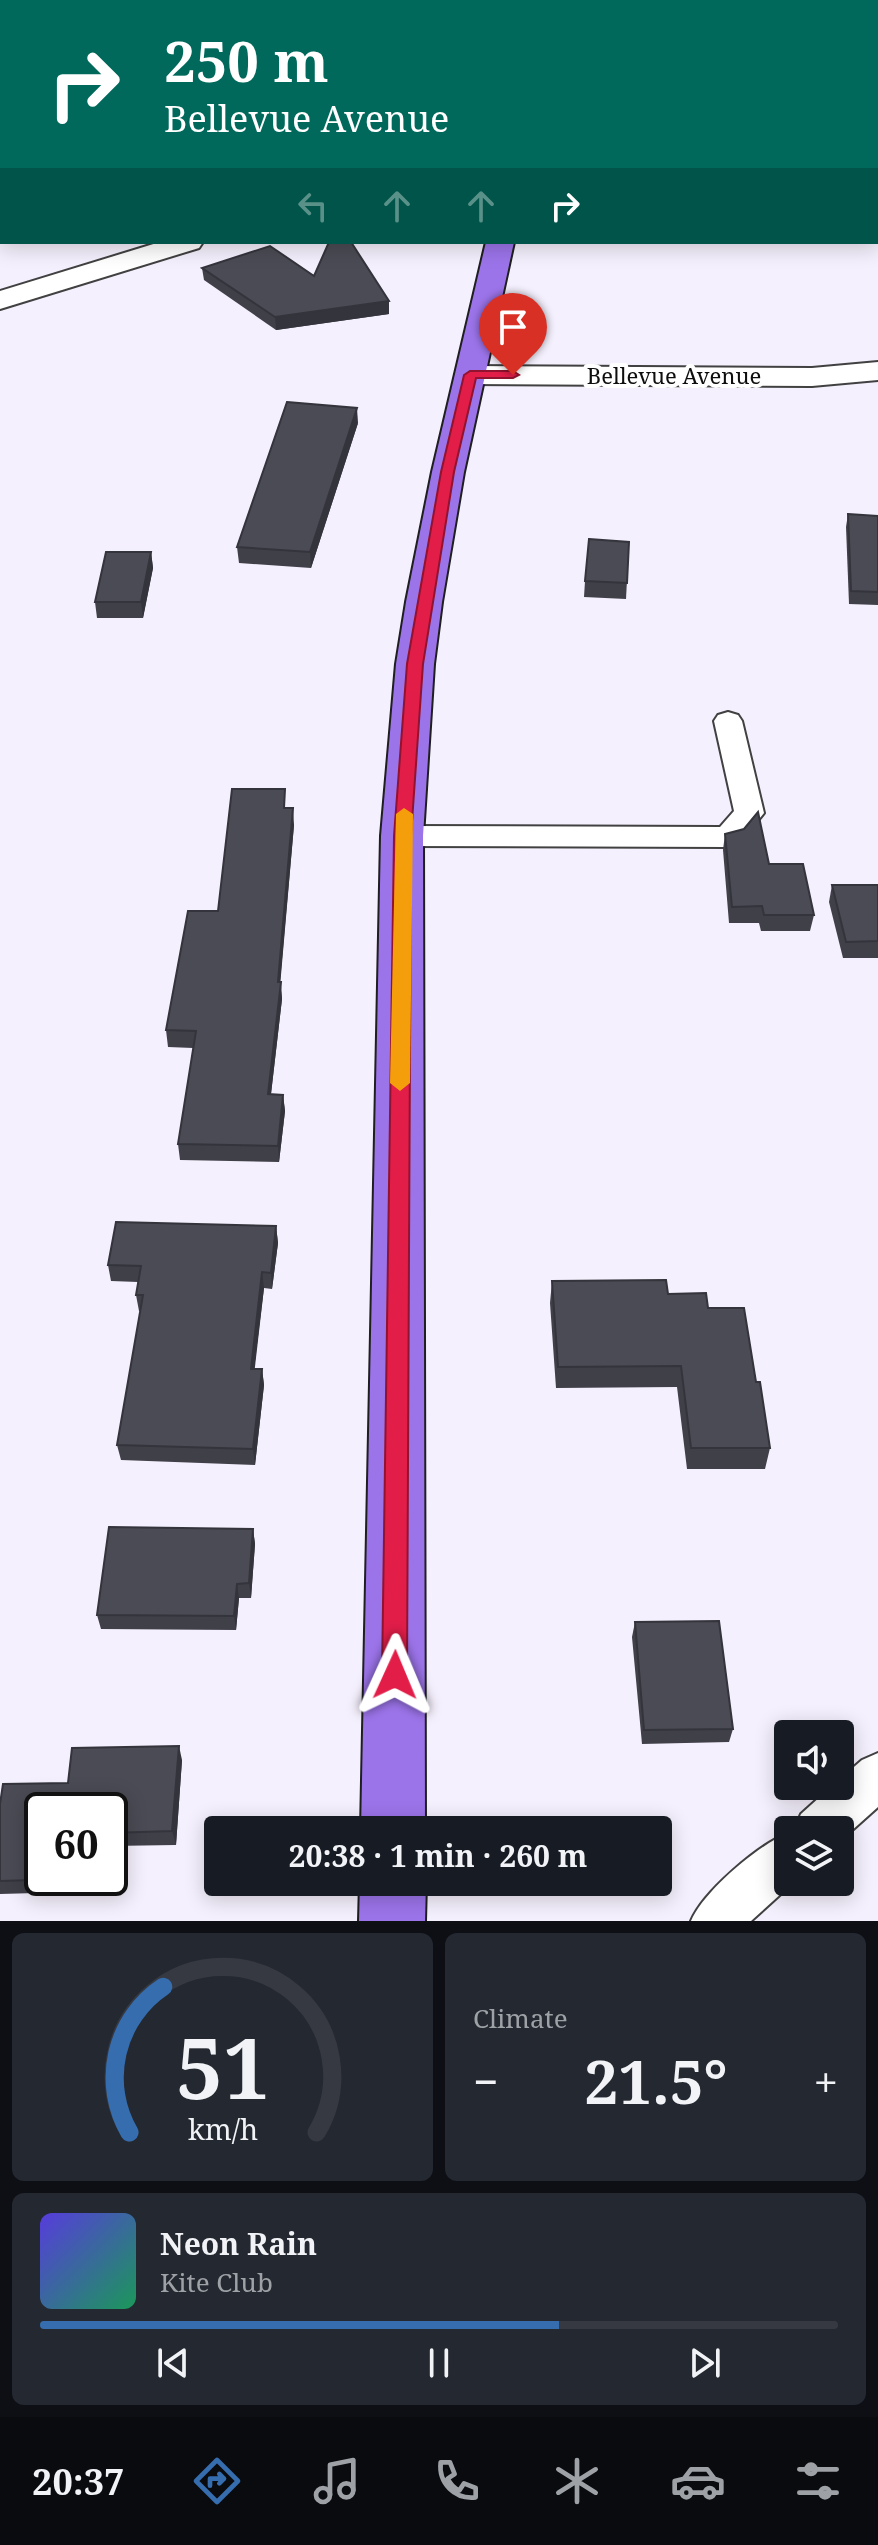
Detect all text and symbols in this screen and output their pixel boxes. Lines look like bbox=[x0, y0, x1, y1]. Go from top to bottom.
text: 250 m bbox=[164, 22, 329, 98]
icon: right bbox=[32, 32, 136, 136]
text: Bellevue Avenue bbox=[164, 94, 449, 143]
icon: left bbox=[291, 184, 335, 228]
icon: ahead bbox=[375, 184, 419, 228]
icon: ahead bbox=[459, 184, 503, 228]
icon: right bbox=[543, 184, 587, 228]
pin bbox=[479, 293, 547, 375]
icon: arrive bbox=[491, 305, 535, 349]
street label: Bellevue Avenue bbox=[587, 360, 761, 390]
position arrow bbox=[353, 1633, 437, 1717]
map controls bbox=[774, 1720, 854, 1896]
button: sound bbox=[774, 1720, 854, 1800]
speed limit sign: 60 bbox=[24, 1792, 128, 1896]
button: layers bbox=[774, 1816, 854, 1896]
text: 20:38 · 1 min · 260 m bbox=[289, 1835, 587, 1876]
text: Climate bbox=[473, 2000, 568, 2036]
text: 51 bbox=[175, 2010, 270, 2123]
text: 21.5° bbox=[584, 2040, 728, 2122]
text: − bbox=[473, 2051, 498, 2111]
text: + bbox=[813, 2051, 838, 2111]
text: km/h bbox=[187, 2109, 258, 2148]
text: Neon Rain bbox=[160, 2223, 317, 2264]
text: Kite Club bbox=[160, 2264, 273, 2300]
icon: previous bbox=[151, 2341, 195, 2385]
icon: pause bbox=[417, 2341, 461, 2385]
icon: next bbox=[683, 2341, 727, 2385]
icon: directions bbox=[189, 2453, 245, 2509]
icon: music bbox=[309, 2453, 365, 2509]
icon: phone bbox=[429, 2453, 485, 2509]
icon: climate bbox=[549, 2453, 605, 2509]
icon: car bbox=[670, 2453, 726, 2509]
icon: filters bbox=[790, 2453, 846, 2509]
text: 20:37 bbox=[32, 2457, 124, 2506]

